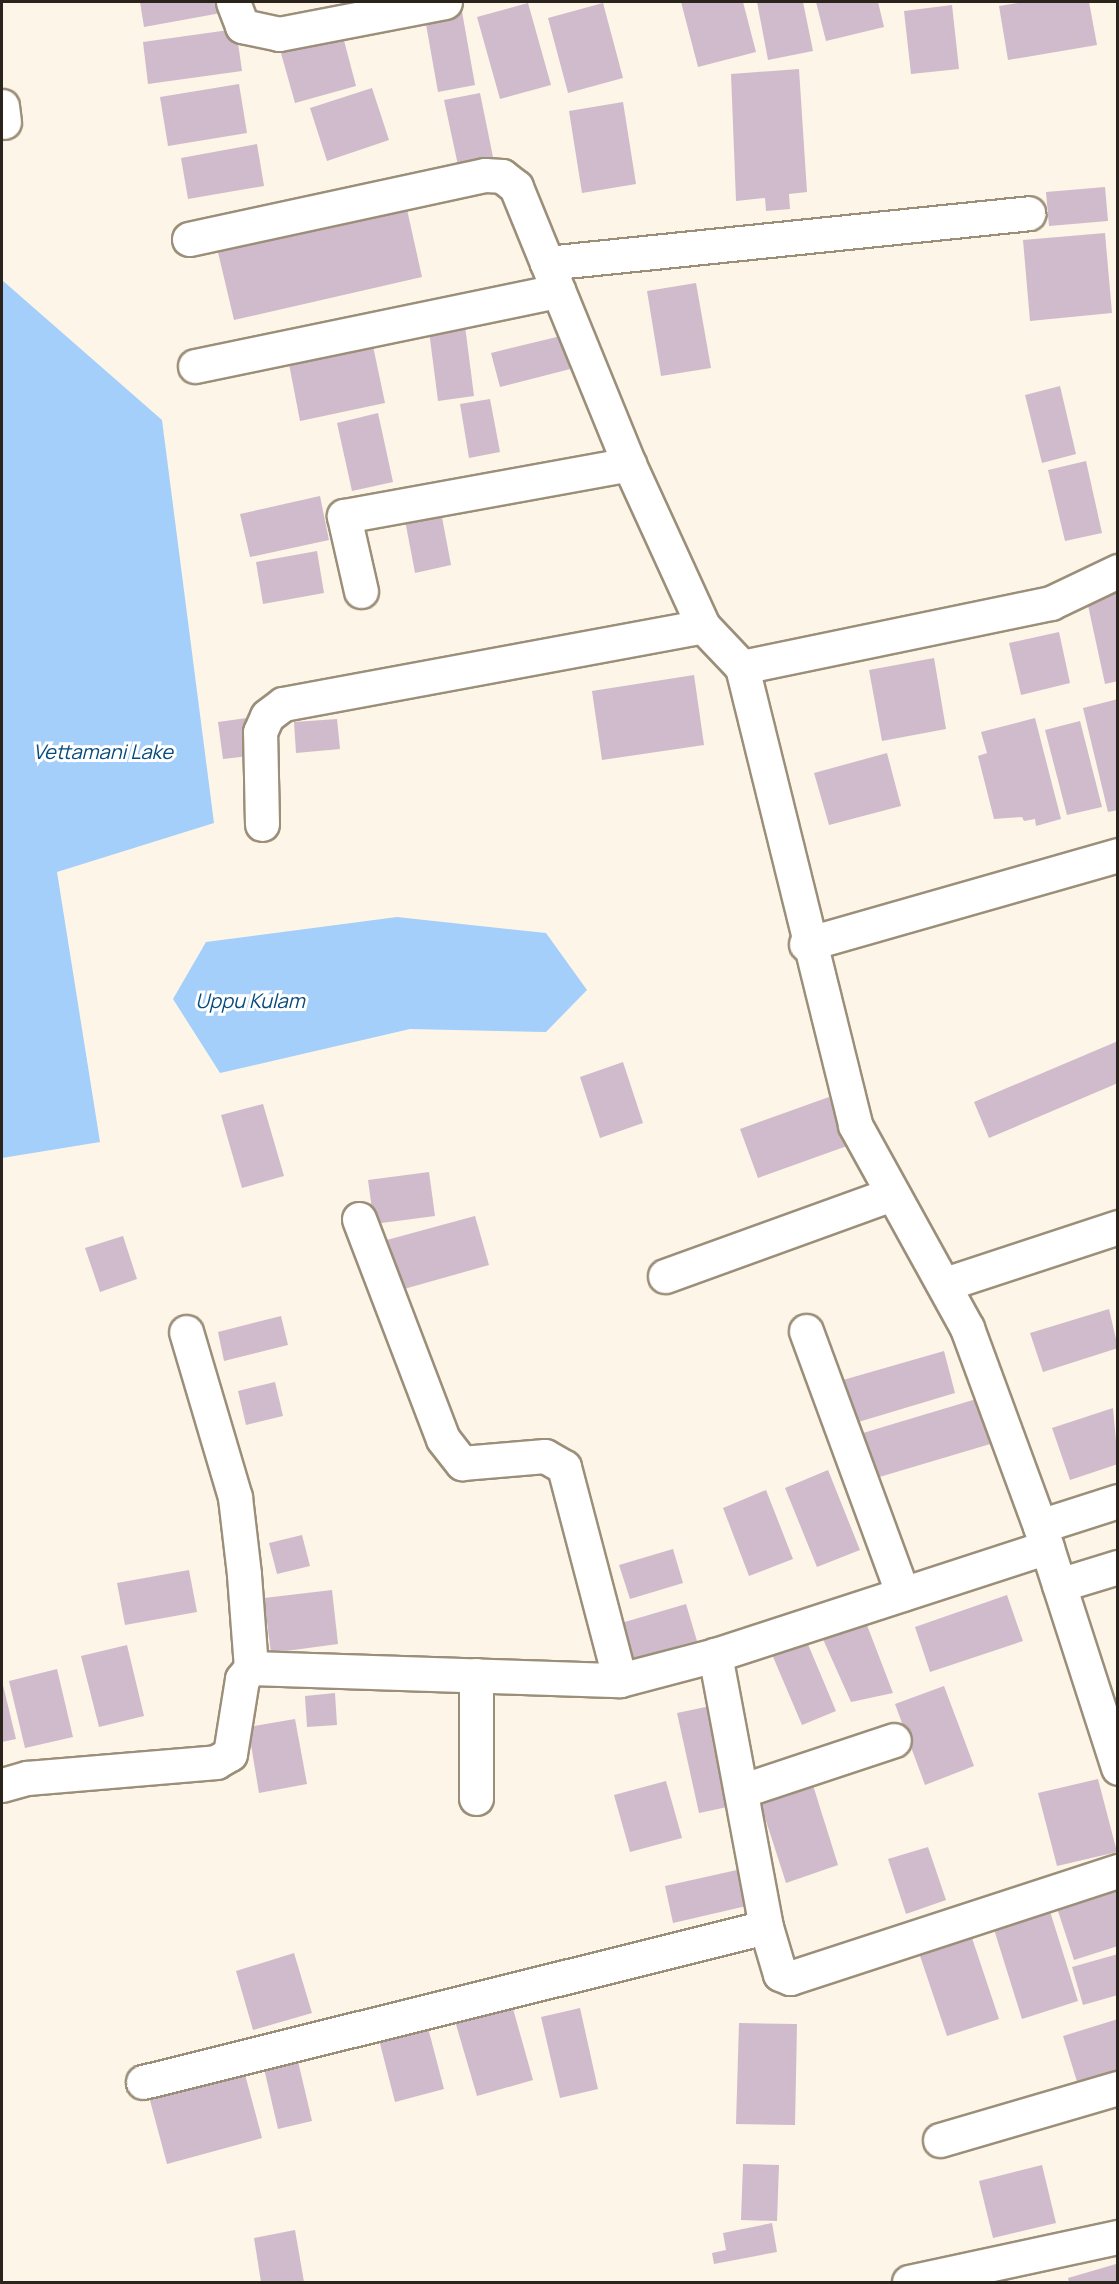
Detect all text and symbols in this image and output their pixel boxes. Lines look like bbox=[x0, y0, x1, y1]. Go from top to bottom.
water label: Vettamani Lake bbox=[33, 739, 173, 763]
water label: Uppu Kulam bbox=[195, 988, 305, 1012]

